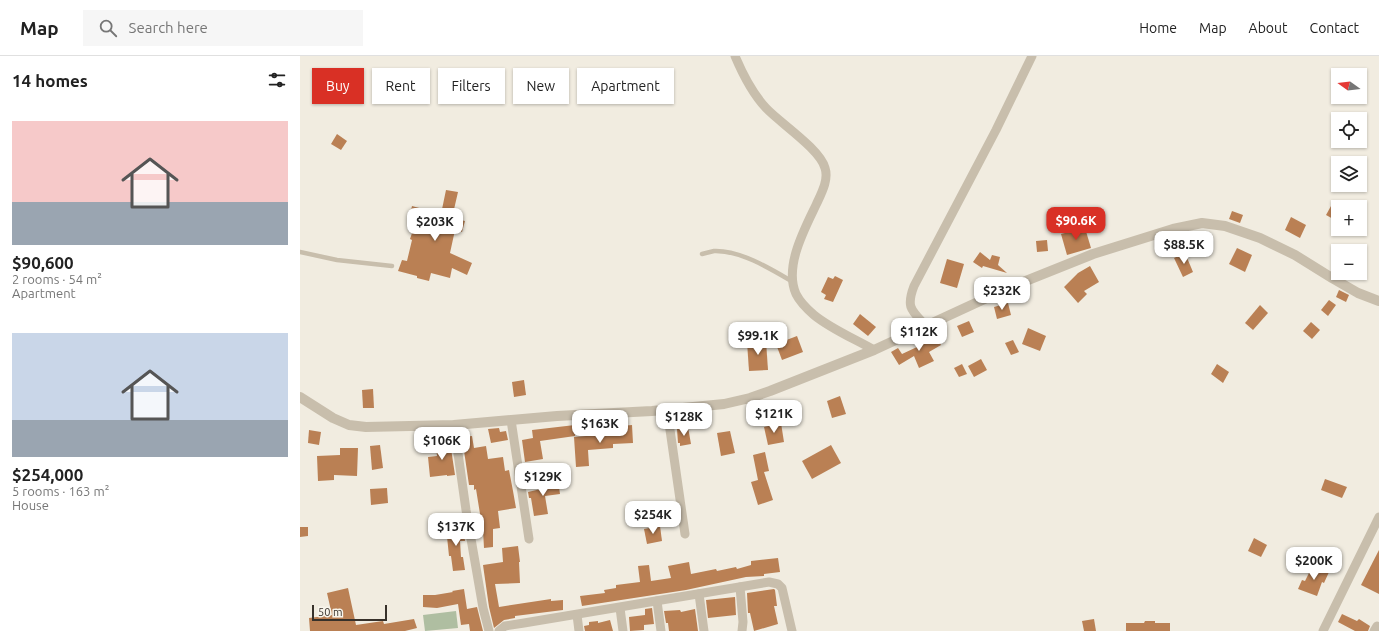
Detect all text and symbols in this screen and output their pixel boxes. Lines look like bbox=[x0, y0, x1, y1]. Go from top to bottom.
search box bbox=[83, 10, 363, 46]
text: Map bbox=[20, 17, 59, 39]
icon: search bbox=[97, 17, 119, 39]
text: Search here bbox=[129, 19, 208, 36]
text: Home bbox=[1139, 20, 1177, 36]
text: Map bbox=[1199, 20, 1227, 36]
text: About bbox=[1249, 20, 1288, 36]
text: Contact bbox=[1310, 20, 1359, 36]
chip: Buy bbox=[312, 68, 364, 104]
chip: Rent bbox=[372, 68, 430, 104]
chip: Filters bbox=[438, 68, 505, 104]
chip: New bbox=[513, 68, 569, 104]
chip: Apartment bbox=[577, 68, 674, 104]
north arrow bbox=[1331, 68, 1367, 104]
map controls bbox=[1331, 68, 1367, 280]
icon: filters bbox=[266, 69, 288, 91]
text: 14 homes bbox=[12, 71, 88, 90]
button: locate bbox=[1331, 112, 1367, 148]
icon: home bbox=[114, 147, 186, 219]
button: layers bbox=[1331, 156, 1367, 192]
button: + bbox=[1331, 200, 1367, 236]
pin: $90.6K bbox=[1043, 207, 1109, 241]
pin: $203K bbox=[407, 208, 463, 242]
text: $90.6K bbox=[1055, 213, 1097, 227]
text: $203K bbox=[416, 214, 454, 228]
pin: $88.5K bbox=[1151, 231, 1217, 265]
text: $88.5K bbox=[1163, 237, 1205, 251]
button: − bbox=[1331, 244, 1367, 280]
text: $90,600 bbox=[12, 253, 74, 272]
text: 2 rooms · 54 m² bbox=[12, 272, 102, 286]
pin: $232K bbox=[974, 277, 1030, 311]
text: $232K bbox=[983, 283, 1021, 297]
text: Apartment bbox=[12, 286, 76, 300]
pin: $112K bbox=[891, 318, 947, 352]
pin: $99.1K bbox=[725, 322, 791, 356]
text: $112K bbox=[900, 324, 938, 338]
text: $99.1K bbox=[737, 328, 779, 342]
icon: home bbox=[114, 359, 186, 431]
pin: $121K bbox=[746, 400, 802, 434]
pin: $128K bbox=[656, 403, 712, 437]
text: $121K bbox=[755, 406, 793, 420]
text: $128K bbox=[665, 409, 703, 423]
pin: $163K bbox=[572, 410, 628, 444]
text: $163K bbox=[581, 416, 619, 430]
pin: $106K bbox=[414, 427, 470, 461]
text: $106K bbox=[423, 433, 461, 447]
pin: $129K bbox=[515, 463, 571, 497]
text: $254,000 bbox=[12, 465, 83, 484]
text: $129K bbox=[524, 469, 562, 483]
text: 5 rooms · 163 m² bbox=[12, 484, 109, 498]
text: House bbox=[12, 498, 49, 512]
pin: $254K bbox=[625, 501, 681, 535]
text: $254K bbox=[634, 507, 672, 521]
pin: $137K bbox=[428, 513, 484, 547]
text: $137K bbox=[437, 519, 475, 533]
pin: $200K bbox=[1286, 547, 1342, 581]
text: $200K bbox=[1295, 553, 1333, 567]
scale bar bbox=[312, 603, 387, 622]
text: 50 m bbox=[318, 606, 342, 618]

